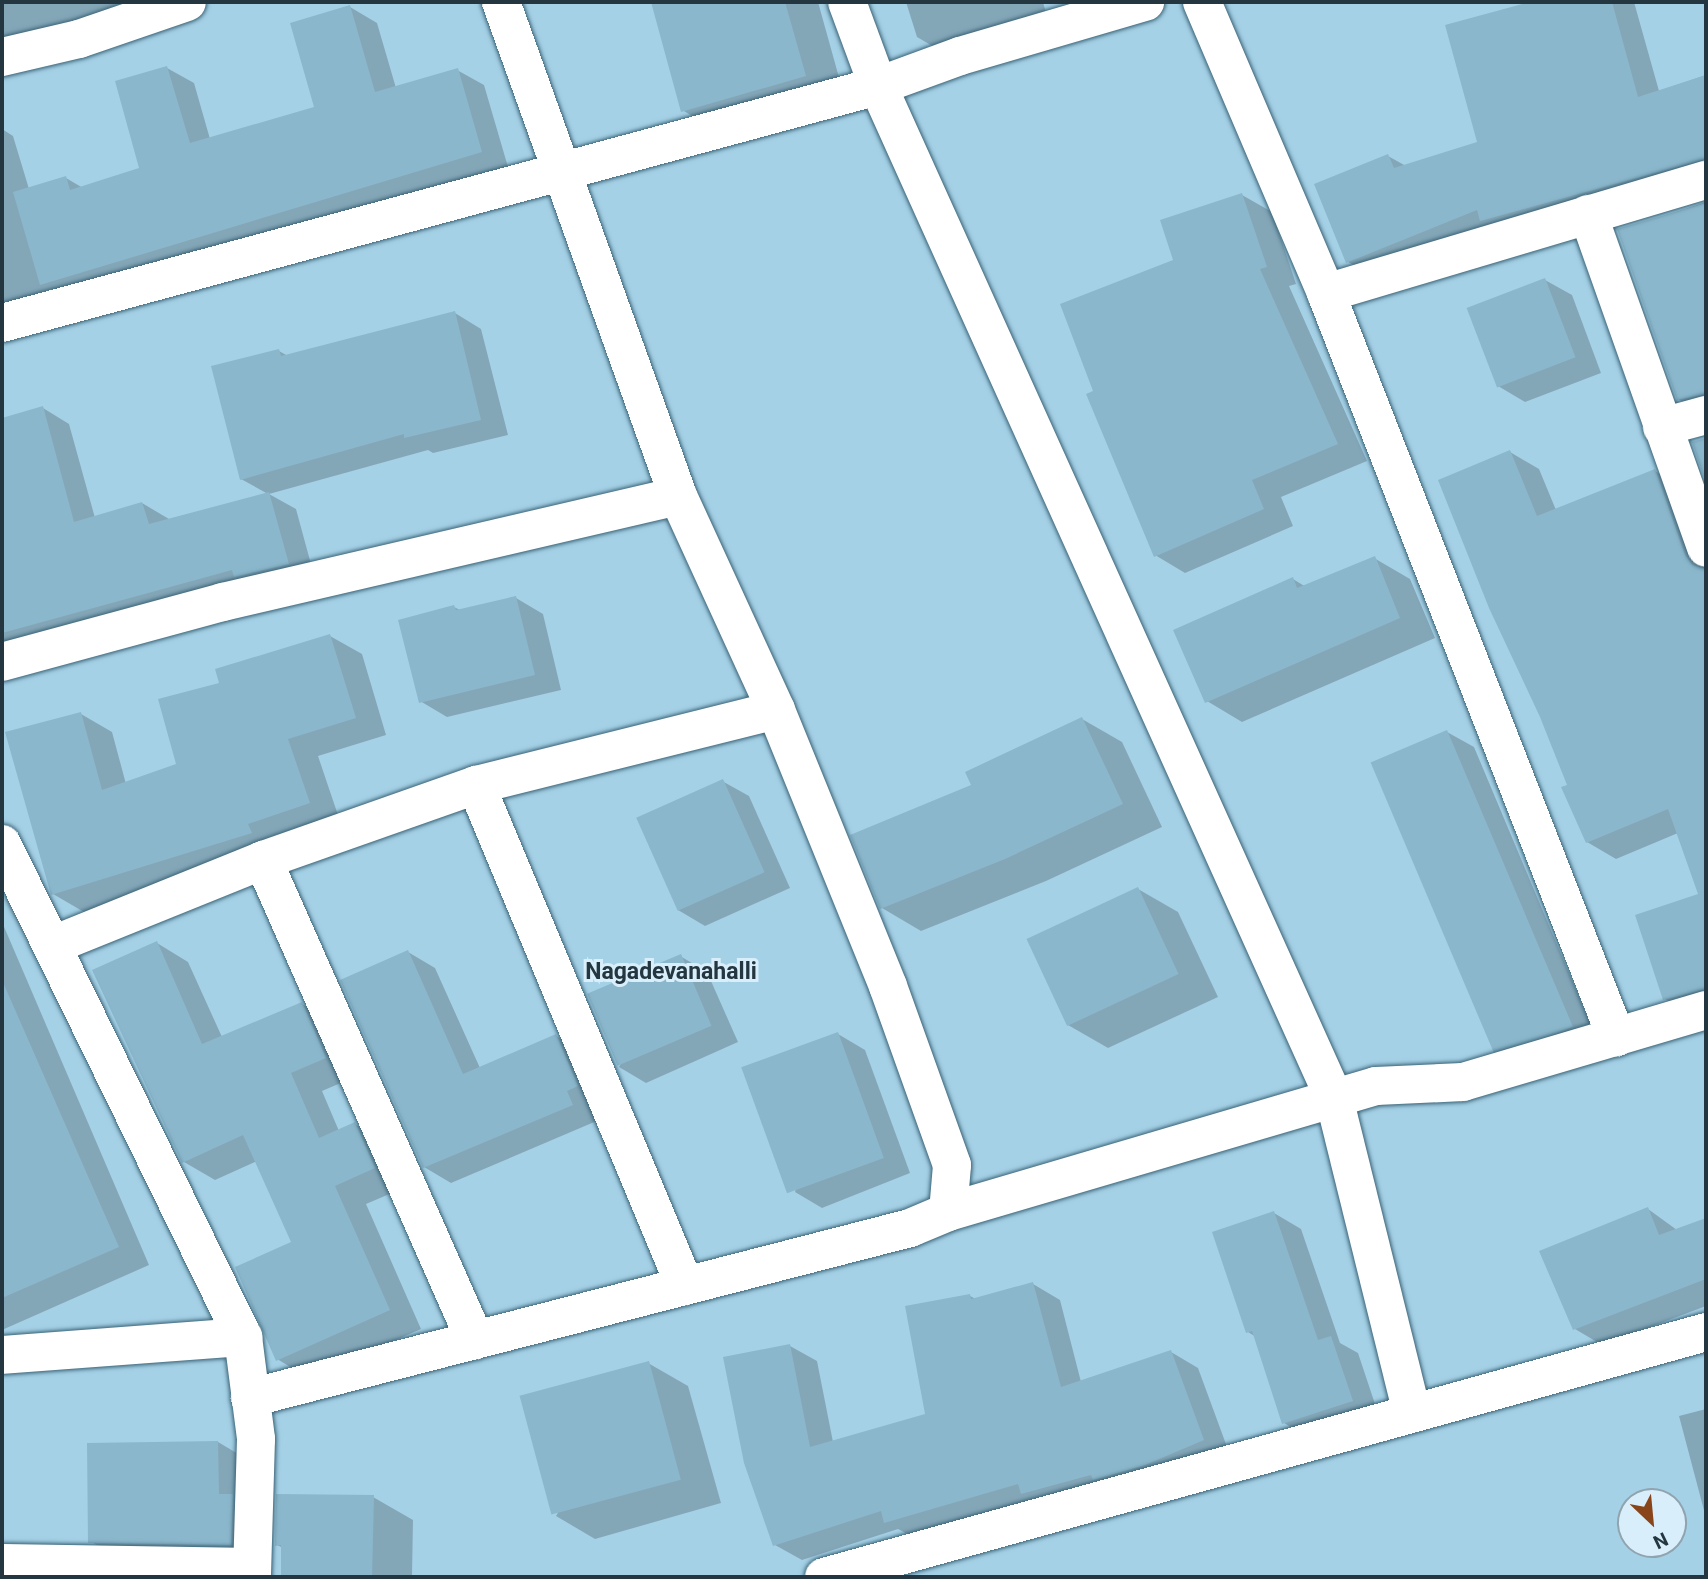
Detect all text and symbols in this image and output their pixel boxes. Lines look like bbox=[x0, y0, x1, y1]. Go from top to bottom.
district label: Nagadevanahalli bbox=[585, 958, 757, 986]
north arrow bbox=[1617, 1488, 1687, 1558]
text: N bbox=[1649, 1527, 1672, 1554]

